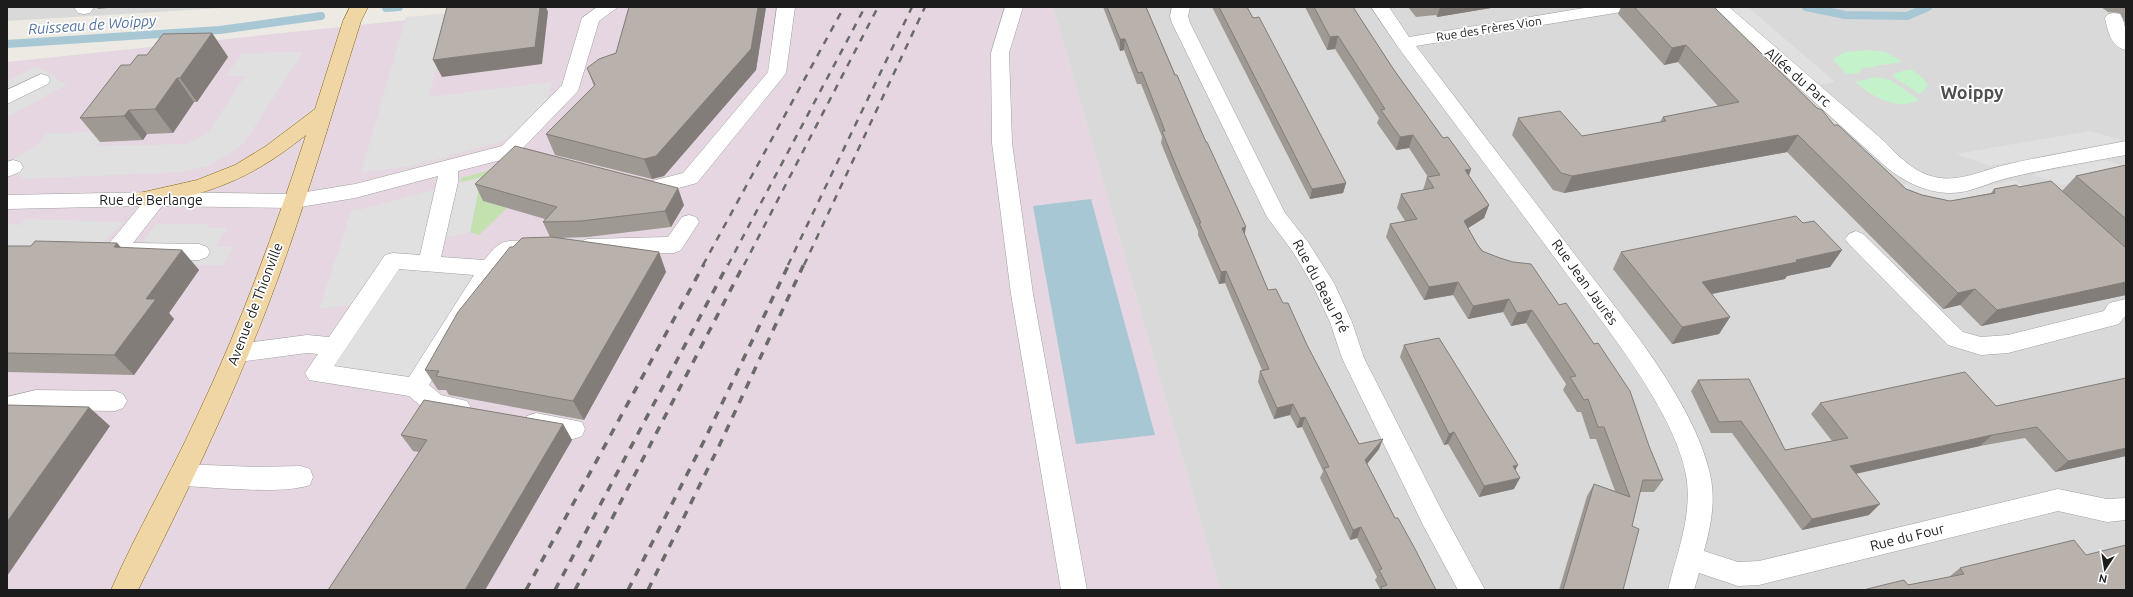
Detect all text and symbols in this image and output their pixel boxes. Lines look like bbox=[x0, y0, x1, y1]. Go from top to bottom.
water label: Ruisseau de Woippy bbox=[27, 11, 157, 37]
street label: Rue des Frères Vion bbox=[1435, 14, 1543, 43]
street label: Allée du Parc bbox=[1762, 44, 1834, 110]
district label: Woippy bbox=[1940, 82, 2004, 102]
street label: Rue de Berlange bbox=[99, 192, 203, 208]
street label: Rue Jean Jaurès bbox=[1549, 236, 1621, 328]
street label: Rue du Beau Pré bbox=[1290, 237, 1352, 335]
street label: Avenue de Thionville bbox=[224, 240, 286, 368]
street label: Rue du Four bbox=[1868, 520, 1946, 554]
north arrow bbox=[2085, 549, 2125, 589]
text: N bbox=[2098, 572, 2108, 586]

